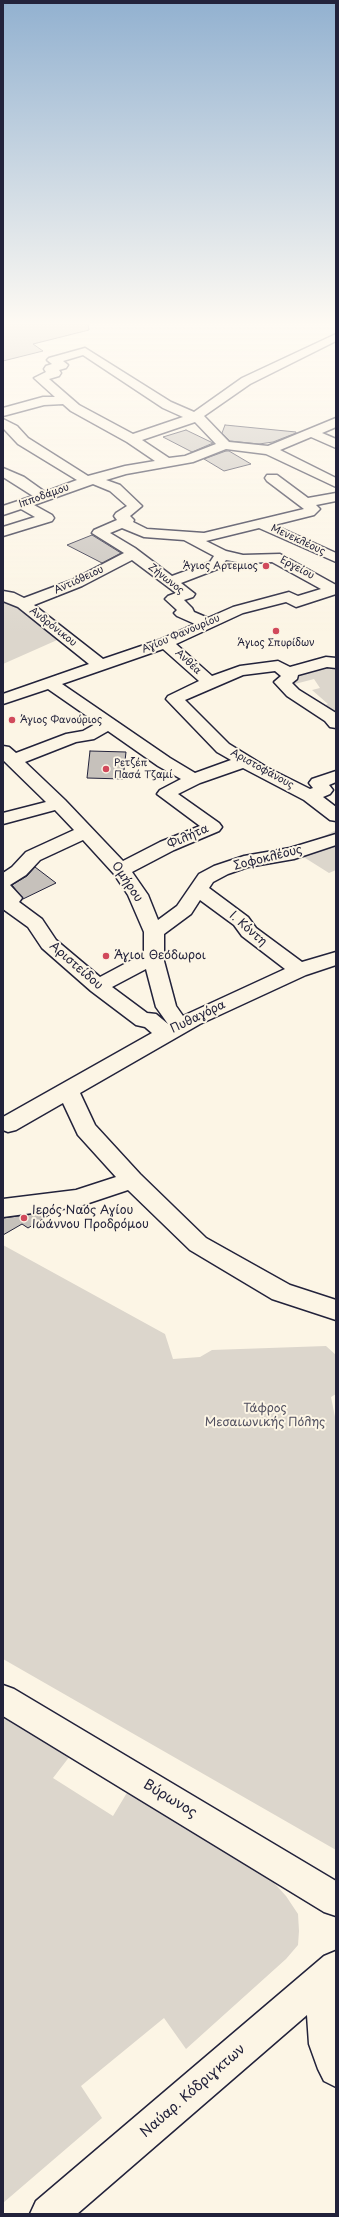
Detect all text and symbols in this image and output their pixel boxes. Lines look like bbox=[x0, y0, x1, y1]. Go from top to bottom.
street label: Ιπποδάμου bbox=[17, 481, 71, 511]
street label: Μενεκλέους bbox=[269, 522, 327, 558]
street label: Εργείου bbox=[278, 554, 316, 582]
place label: Άγιος Αρτεμιος bbox=[183, 560, 258, 572]
street label: Ζήνωνος bbox=[146, 561, 186, 597]
marker: Άγιος Αρτεμιος bbox=[261, 561, 271, 571]
street label: Αντιόθειου bbox=[52, 563, 106, 597]
street label: Ανδρόνικου bbox=[27, 605, 79, 649]
street label: Αγίου Φανουρίου bbox=[140, 612, 222, 656]
marker: Άγιος Σπυρίδων bbox=[271, 626, 281, 636]
place label: Άγιος Σπυρίδων bbox=[237, 637, 315, 649]
street label: Ανθέα bbox=[173, 647, 203, 677]
place label: Άγιος Φανούριος bbox=[20, 714, 102, 726]
marker: Άγιος Φανούριος bbox=[7, 715, 17, 725]
street label: Αριστοφάνους bbox=[228, 747, 296, 791]
place label: Ρετζέπ Πασά Τζαμί bbox=[114, 757, 173, 780]
marker: Ρετζέπ Πασά Τζαμί bbox=[101, 764, 111, 774]
street label: Φιλήτα bbox=[165, 822, 211, 852]
street label: Σοφοκλέους bbox=[232, 843, 304, 873]
street label: Ομήρου bbox=[108, 859, 146, 905]
street label: Ι. Κόντη bbox=[226, 909, 270, 949]
street label: Αριστείδου bbox=[46, 939, 106, 993]
place label: Άγιοι Θεόδωροι bbox=[114, 949, 206, 963]
marker: Άγιοι Θεόδωροι bbox=[101, 951, 111, 961]
street label: Πυθαγόρα bbox=[168, 998, 228, 1036]
place label: Ιερός Ναός Αγίου Ιωάννου Προδρόμου bbox=[32, 1204, 149, 1232]
marker: Ιερός Ναός Αγίου Ιωάννου Προδρόμου bbox=[19, 1213, 29, 1223]
park label: Τάφρος Μεσαιωνικής Πόλης bbox=[205, 1402, 325, 1430]
street label: Βύρωνος bbox=[140, 1777, 200, 1821]
street label: Ναύαρ. Κόδριγκτων bbox=[137, 2041, 249, 2141]

